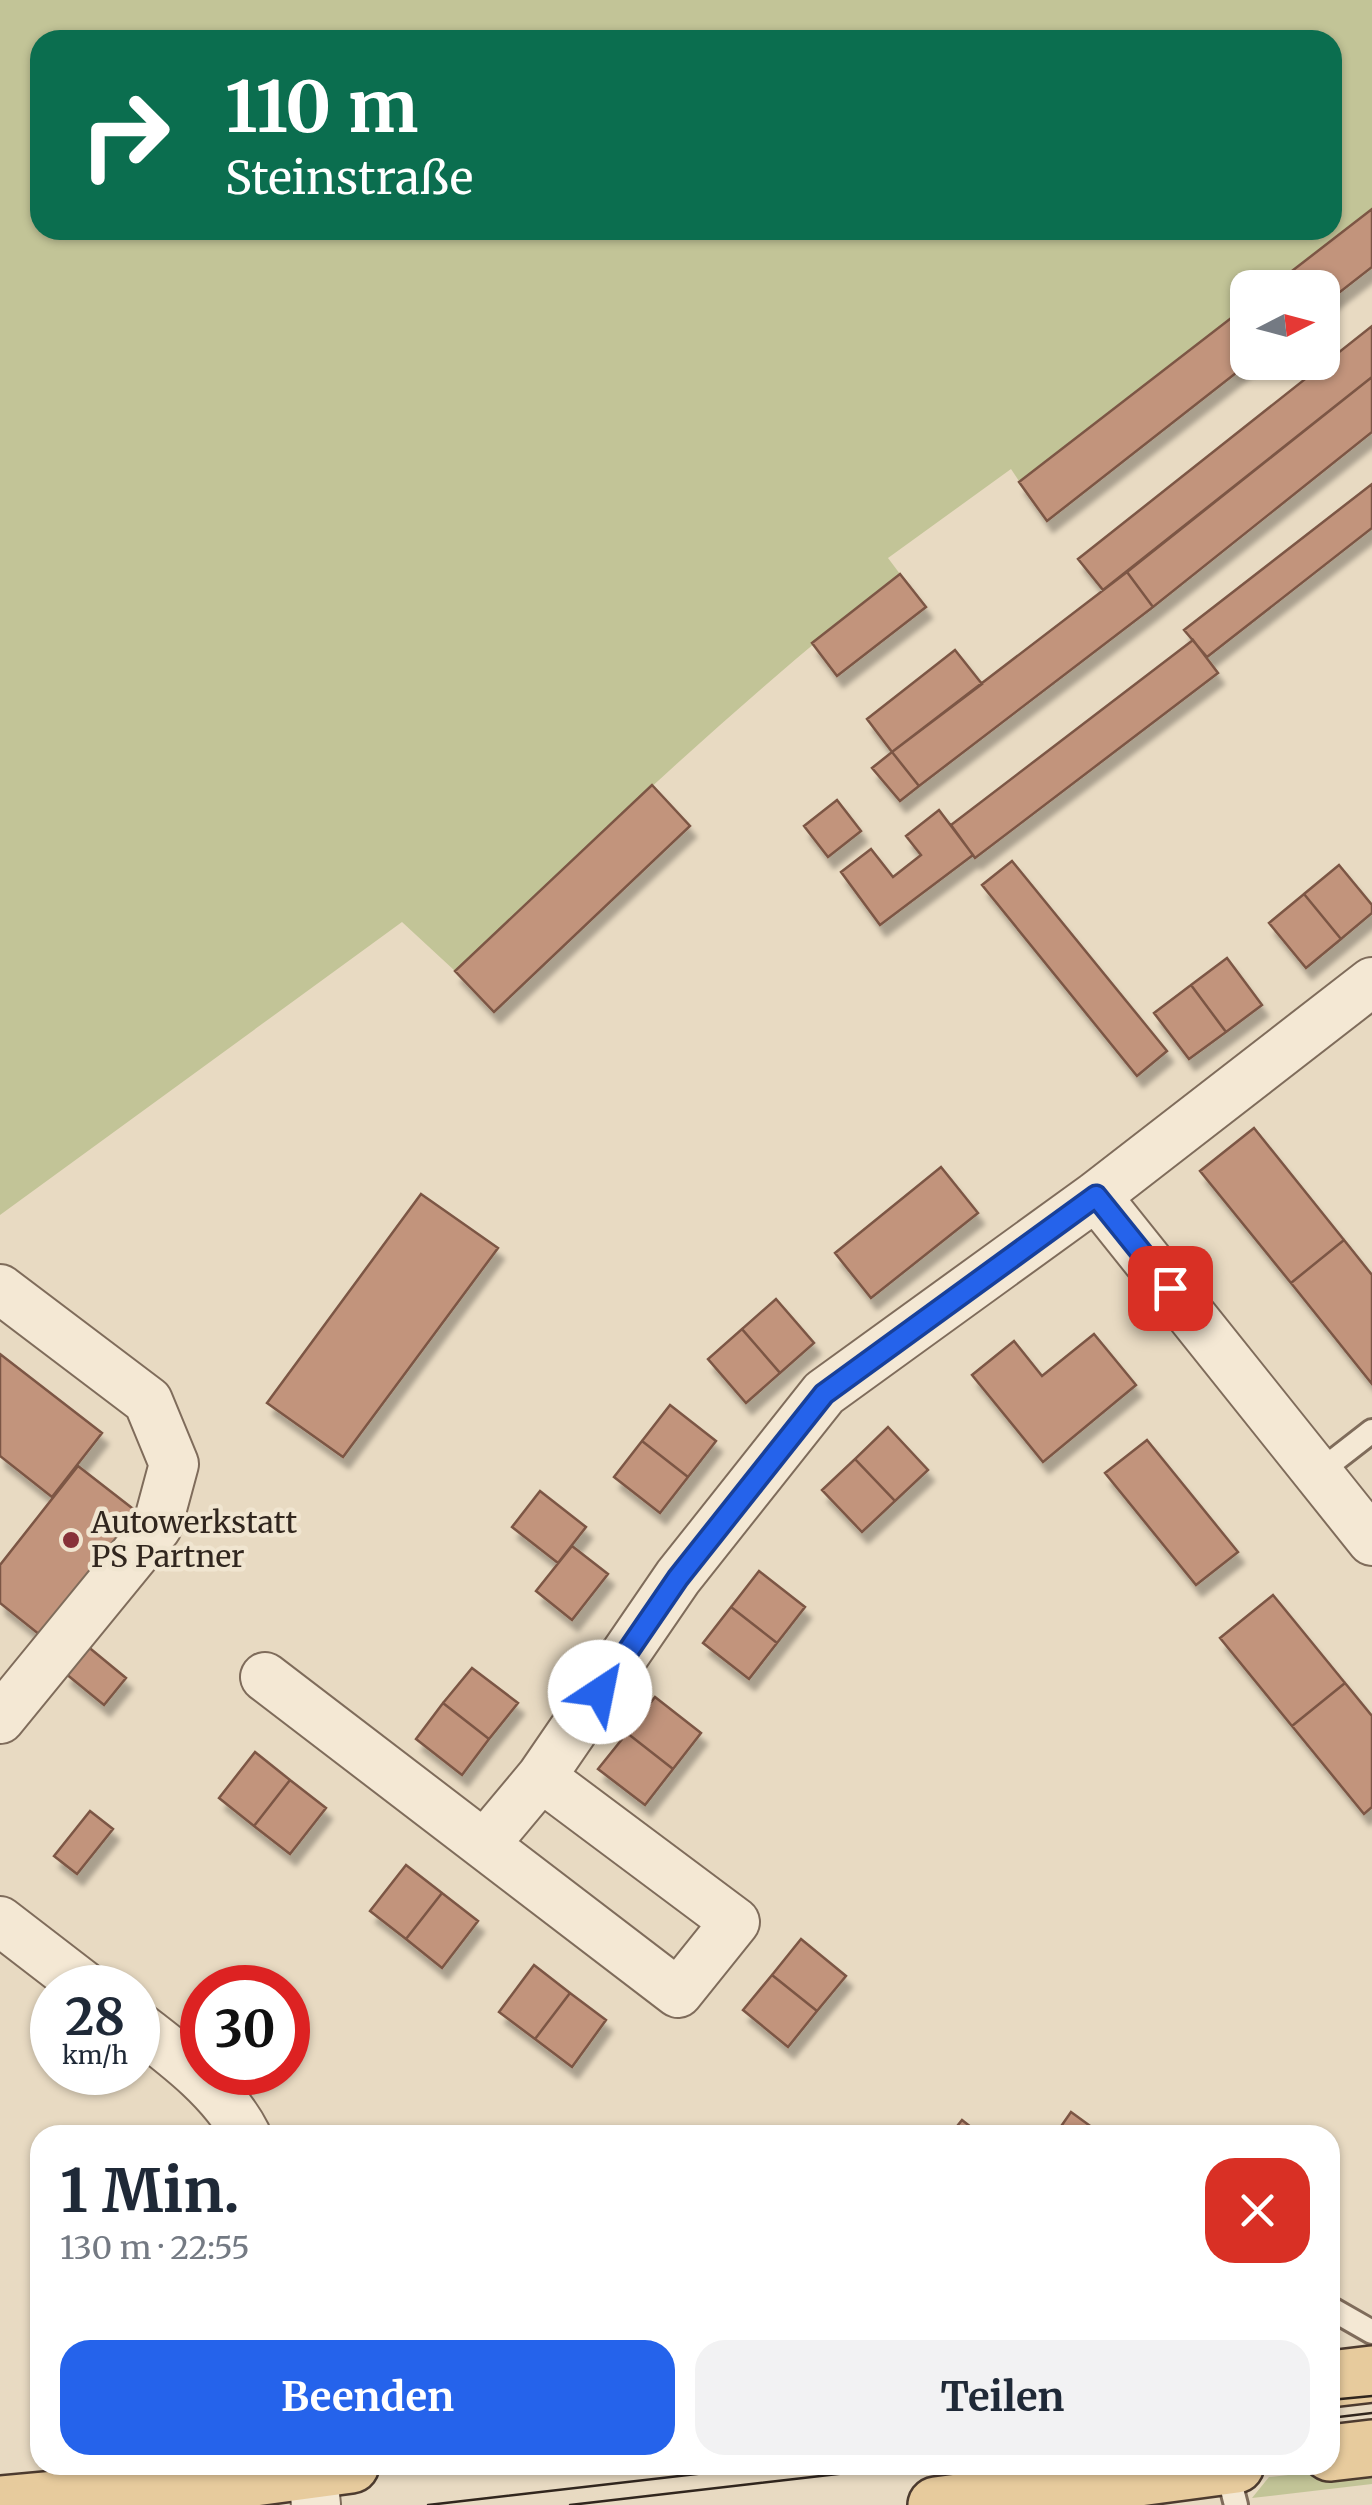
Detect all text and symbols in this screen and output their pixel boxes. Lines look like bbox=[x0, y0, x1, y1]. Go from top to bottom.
text: 110 m bbox=[225, 63, 418, 151]
icon: right bbox=[60, 70, 190, 200]
text: Steinstraße bbox=[225, 150, 473, 206]
north arrow bbox=[1230, 270, 1340, 380]
map controls bbox=[1230, 270, 1340, 380]
pin bbox=[1128, 1246, 1213, 1331]
icon: arrive bbox=[1143, 1261, 1198, 1316]
place label: Autowerkstatt PS Partner bbox=[90, 1503, 298, 1575]
marker: Autowerkstatt PS Partner bbox=[60, 1529, 82, 1551]
position arrow bbox=[548, 1640, 652, 1744]
speed limit sign: 30 bbox=[180, 1965, 310, 2095]
text: 28 bbox=[65, 1986, 125, 2049]
text: km/h bbox=[62, 2039, 128, 2071]
text: 1 Min. bbox=[60, 2153, 240, 2228]
button: close bbox=[1205, 2158, 1310, 2263]
text: 130 m · 22:55 bbox=[60, 2228, 250, 2268]
button: Beenden bbox=[60, 2340, 675, 2455]
button: Teilen bbox=[695, 2340, 1310, 2455]

